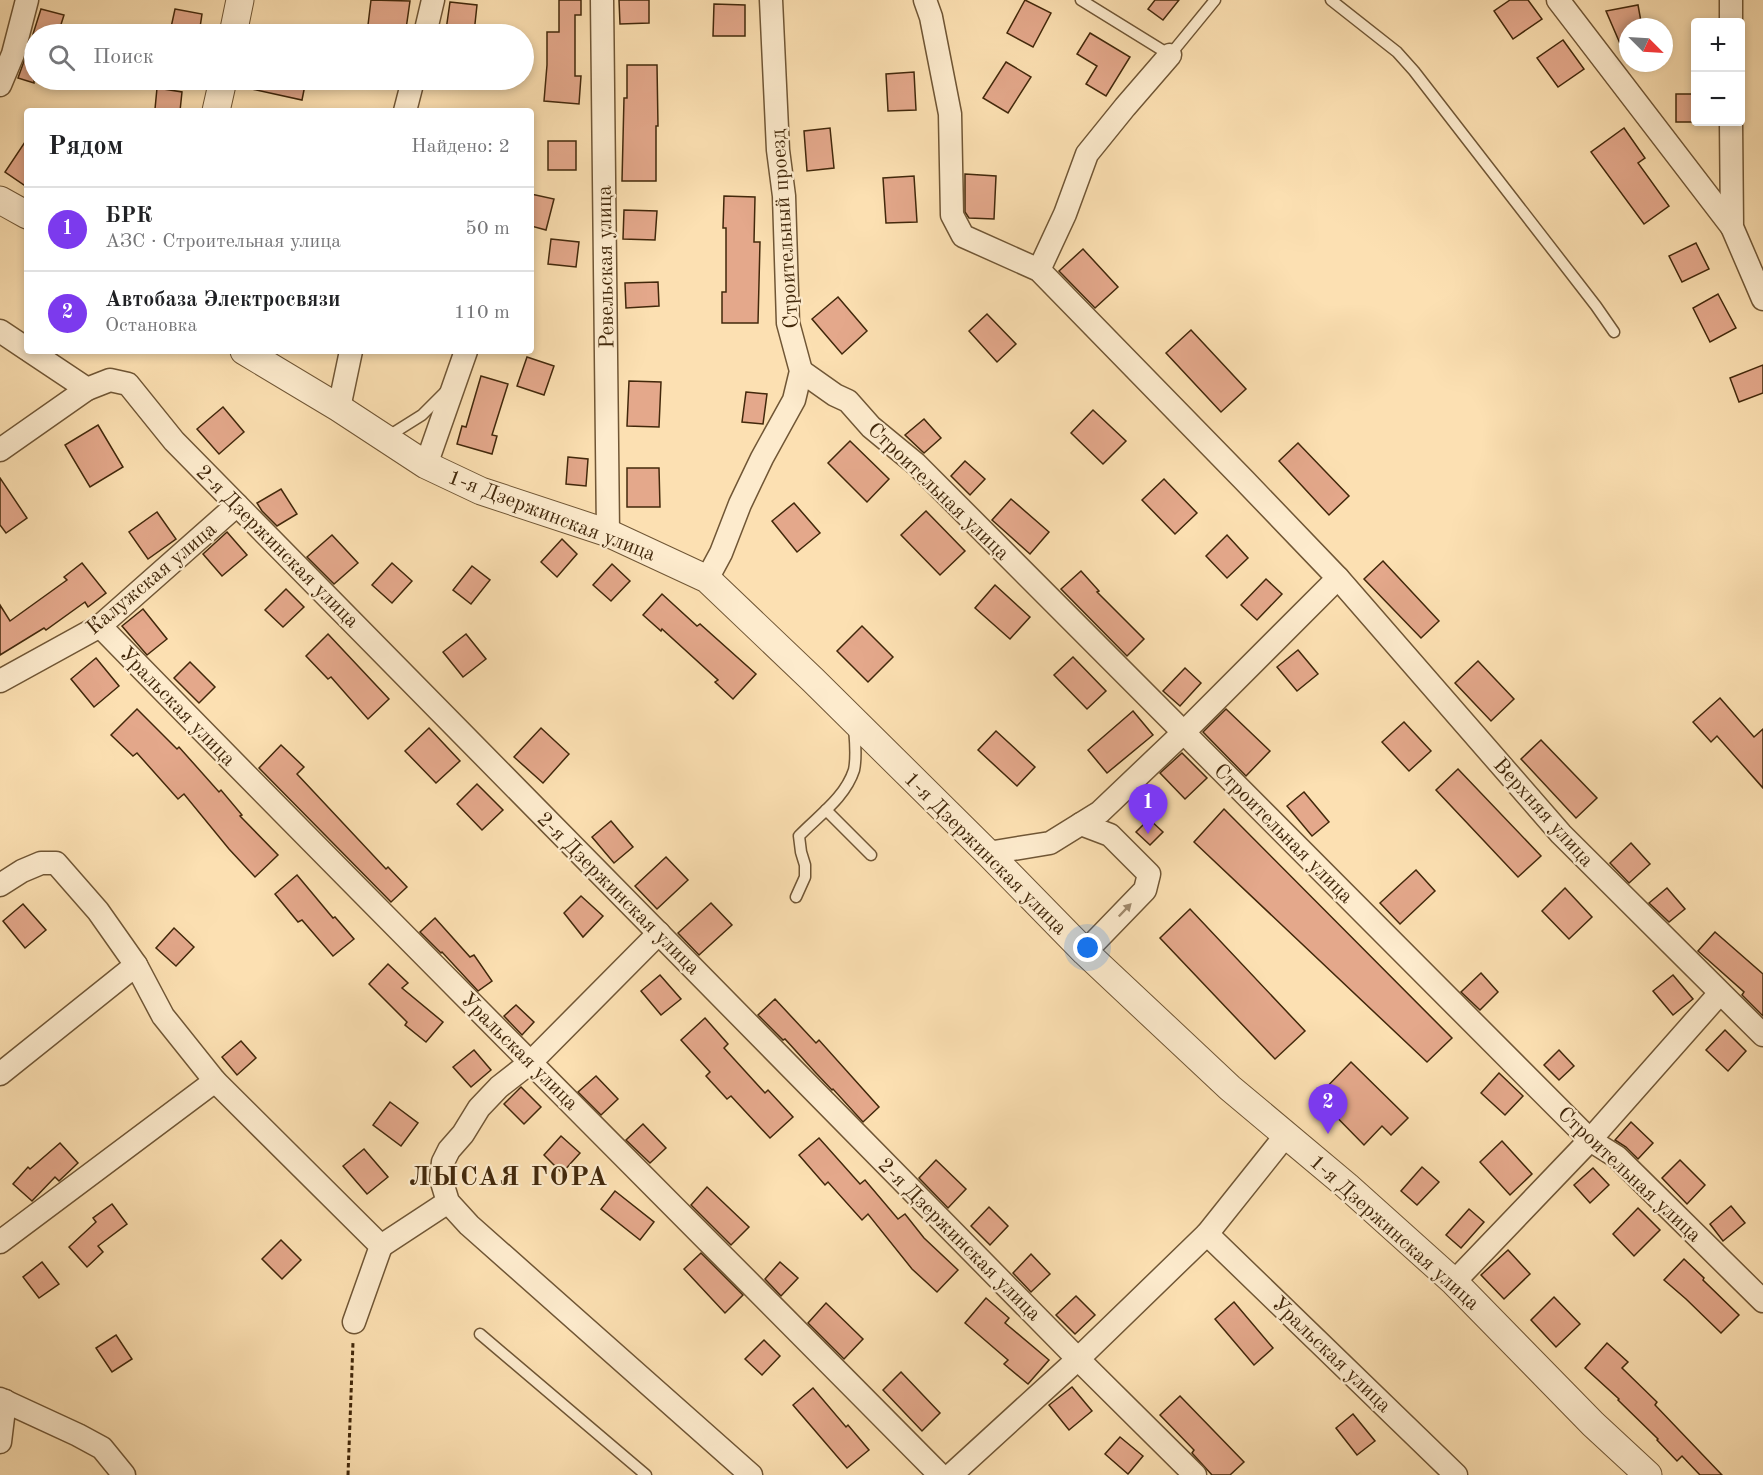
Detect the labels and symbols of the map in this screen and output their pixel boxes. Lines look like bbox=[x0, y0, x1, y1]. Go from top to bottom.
north arrow bbox=[1619, 18, 1673, 72]
street label: Строительный проезд bbox=[768, 128, 803, 329]
street label: Ревельская улица bbox=[595, 185, 618, 349]
street label: Строительная улица bbox=[863, 419, 1013, 565]
street label: 2-я Дзержинская улица bbox=[192, 462, 362, 632]
street label: 1-я Дзержинская улица bbox=[445, 467, 658, 566]
street label: Калужская улица bbox=[83, 519, 221, 639]
street label: Уральская улица bbox=[115, 643, 239, 771]
street label: Верхняя улица bbox=[1489, 755, 1597, 871]
street label: Строительная улица bbox=[1209, 760, 1357, 908]
street label: 1-я Дзержинская улица bbox=[900, 769, 1070, 939]
pin: 1 bbox=[1128, 784, 1168, 834]
street label: 2-я Дзержинская улица bbox=[533, 809, 703, 979]
one-way arrow bbox=[1118, 903, 1132, 917]
your location bbox=[1073, 933, 1102, 962]
street label: Уральская улица bbox=[456, 989, 582, 1115]
pin: 2 bbox=[1308, 1084, 1348, 1134]
street label: Строительная улица bbox=[1553, 1103, 1705, 1247]
street label: 1-я Дзержинская улица bbox=[1305, 1152, 1483, 1315]
street label: 2-я Дзержинская улица bbox=[874, 1155, 1044, 1325]
district label: ЛЫСАЯ ГОРА bbox=[409, 1164, 609, 1191]
street label: Уральская улица bbox=[1267, 1293, 1395, 1417]

